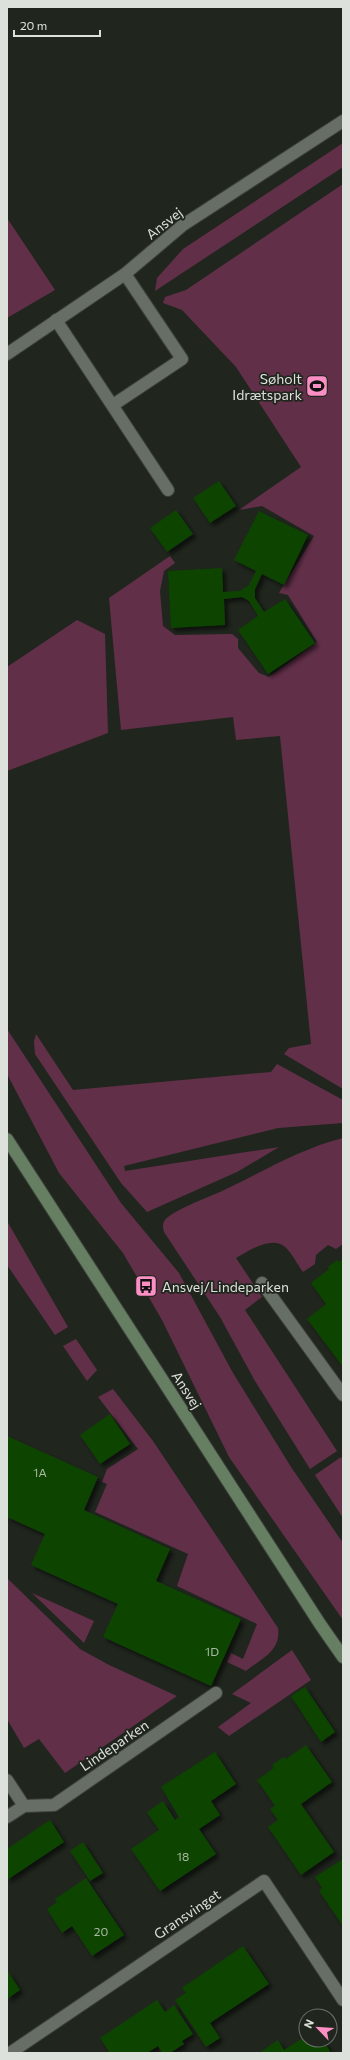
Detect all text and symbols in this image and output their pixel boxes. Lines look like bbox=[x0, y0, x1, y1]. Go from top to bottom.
scale bar bbox=[14, 12, 100, 38]
text: 20 m bbox=[20, 18, 47, 32]
street label: Ansvej bbox=[142, 203, 186, 243]
place label: Søholt Idrætspark bbox=[232, 370, 302, 403]
sports icon: Søholt Idrætspark bbox=[304, 373, 330, 399]
bus stop icon: Ansvej/Lindeparken bbox=[133, 1273, 159, 1299]
place label: Ansvej/Lindeparken bbox=[162, 1278, 289, 1295]
street label: Ansvej bbox=[168, 1368, 206, 1412]
house number: 1A bbox=[33, 1465, 47, 1479]
house number: 1D bbox=[205, 1644, 219, 1658]
street label: Lindeparken bbox=[77, 1716, 151, 1774]
house number: 18 bbox=[177, 1849, 189, 1863]
street label: Gransvinget bbox=[151, 1885, 224, 1942]
house number: 20 bbox=[94, 1924, 108, 1938]
north arrow bbox=[298, 2008, 338, 2048]
text: N bbox=[301, 2017, 316, 2030]

